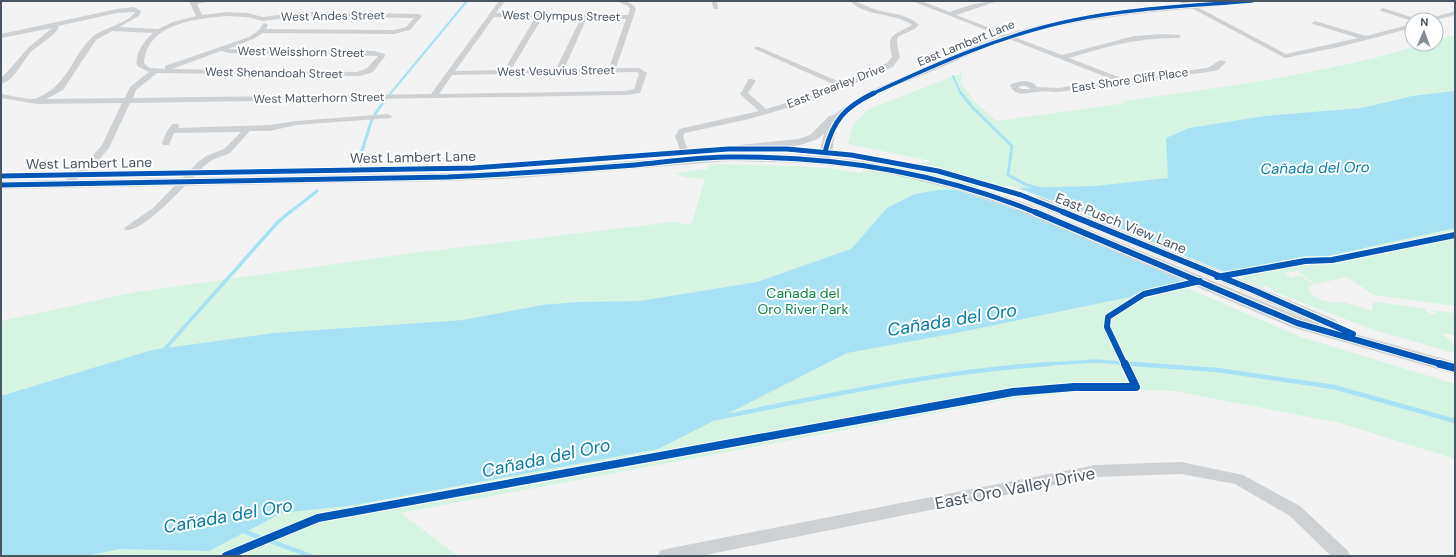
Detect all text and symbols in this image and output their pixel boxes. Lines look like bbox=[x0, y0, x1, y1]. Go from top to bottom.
street label: West Andes Street bbox=[281, 7, 385, 25]
street label: West Olympus Street bbox=[502, 7, 621, 25]
north arrow bbox=[1404, 12, 1444, 52]
text: N bbox=[1420, 15, 1429, 29]
street label: East Lambert Lane bbox=[915, 16, 1017, 70]
street label: West Weisshorn Street bbox=[237, 43, 365, 61]
street label: East Brearley Drive bbox=[785, 60, 887, 112]
street label: West Vesuvius Street bbox=[497, 62, 615, 80]
street label: West Shenandoah Street bbox=[205, 64, 343, 82]
street label: East Shore Cliff Place bbox=[1071, 64, 1189, 96]
street label: West Matterhorn Street bbox=[253, 89, 385, 107]
street label: West Lambert Lane bbox=[350, 147, 476, 167]
street label: West Lambert Lane bbox=[26, 153, 152, 173]
water label: Cañada del Oro bbox=[1260, 157, 1370, 179]
street label: East Pusch View Lane bbox=[1053, 188, 1189, 258]
park label: Cañada del Oro River Park bbox=[758, 284, 849, 318]
water label: Cañada del Oro bbox=[885, 298, 1019, 342]
water label: Cañada del Oro bbox=[479, 433, 613, 483]
street label: East Oro Valley Drive bbox=[933, 462, 1097, 514]
water label: Cañada del Oro bbox=[161, 493, 295, 539]

